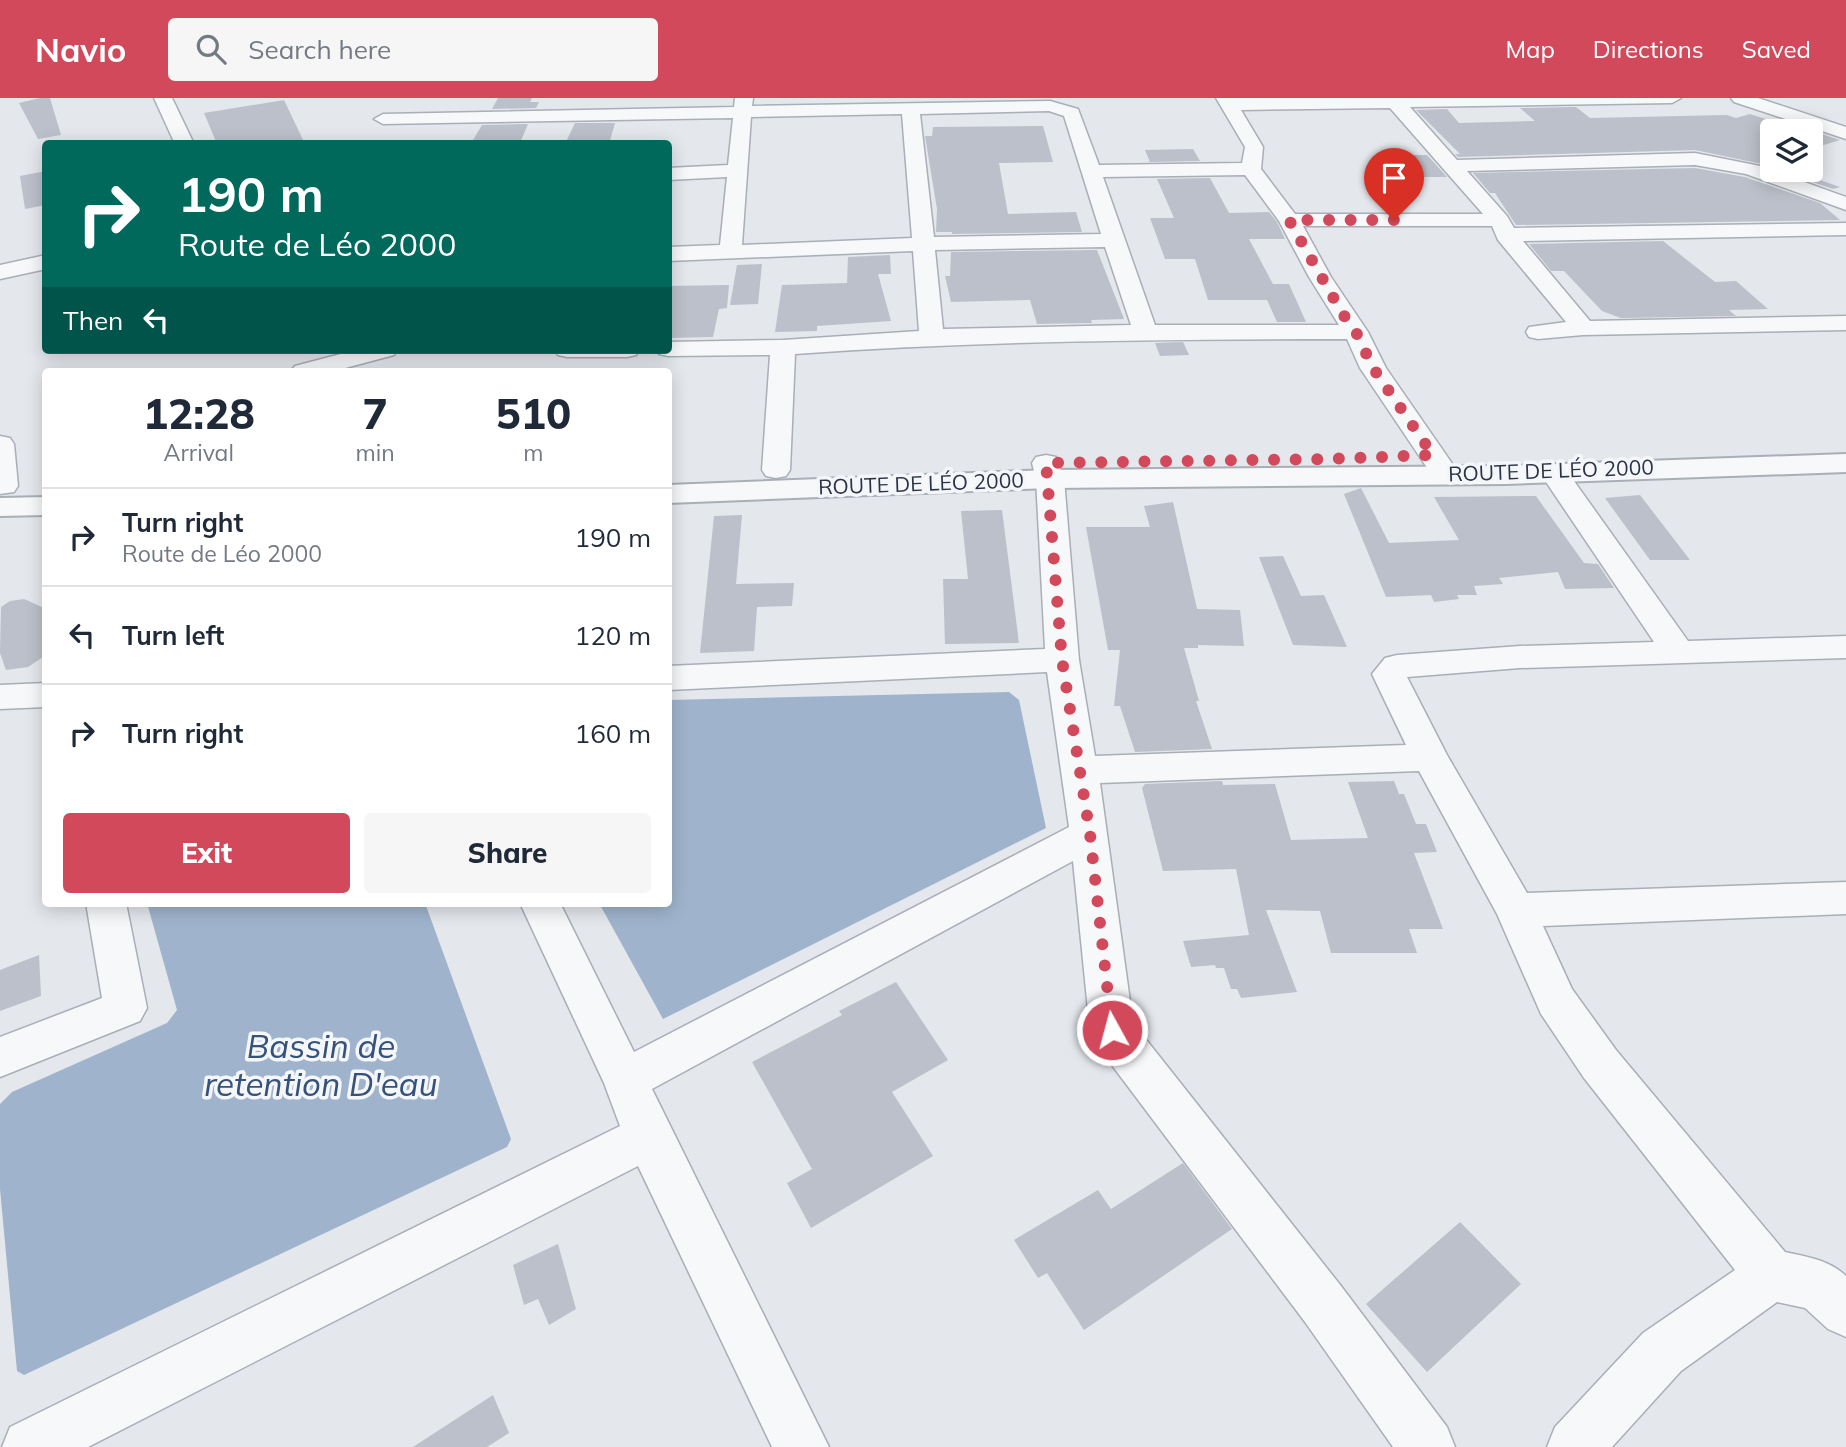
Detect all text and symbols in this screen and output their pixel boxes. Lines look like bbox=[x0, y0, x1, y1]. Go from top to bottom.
search box bbox=[168, 18, 658, 81]
text: Navio bbox=[35, 29, 126, 70]
icon: search bbox=[192, 30, 230, 68]
text: Search here bbox=[248, 33, 391, 66]
text: Map bbox=[1505, 34, 1555, 64]
text: Directions bbox=[1593, 34, 1704, 64]
text: Saved bbox=[1742, 34, 1811, 64]
map controls bbox=[1760, 119, 1823, 182]
button: layers bbox=[1760, 119, 1823, 182]
pin bbox=[1364, 148, 1424, 220]
icon: arrive bbox=[1375, 159, 1413, 197]
text: 190 m bbox=[178, 163, 324, 224]
icon: right bbox=[63, 168, 154, 259]
text: Route de Léo 2000 bbox=[178, 224, 456, 264]
icon: left bbox=[137, 301, 175, 339]
text: Then bbox=[63, 304, 123, 337]
text: 12:28 bbox=[143, 387, 255, 440]
text: 7 bbox=[362, 387, 388, 440]
text: 510 bbox=[496, 387, 571, 440]
text: Arrival bbox=[164, 438, 234, 467]
text: min bbox=[355, 438, 395, 467]
text: m bbox=[523, 438, 543, 467]
street label: ROUTE DE LÉO 2000 bbox=[1448, 453, 1654, 487]
street label: ROUTE DE LÉO 2000 bbox=[818, 466, 1024, 500]
text: Turn right bbox=[122, 506, 243, 539]
icon: right bbox=[63, 518, 101, 556]
text: 190 m bbox=[575, 521, 651, 554]
text: Route de Léo 2000 bbox=[122, 539, 322, 568]
icon: left bbox=[63, 616, 101, 654]
text: Turn left bbox=[122, 619, 224, 652]
text: 120 m bbox=[575, 619, 651, 652]
icon: right bbox=[63, 714, 101, 752]
text: Turn right bbox=[122, 717, 243, 750]
text: 160 m bbox=[575, 717, 651, 750]
button: Exit bbox=[63, 813, 350, 893]
button: Share bbox=[364, 813, 651, 893]
position arrow bbox=[1075, 993, 1149, 1067]
water label: Bassin de retention D'eau bbox=[204, 1025, 438, 1104]

